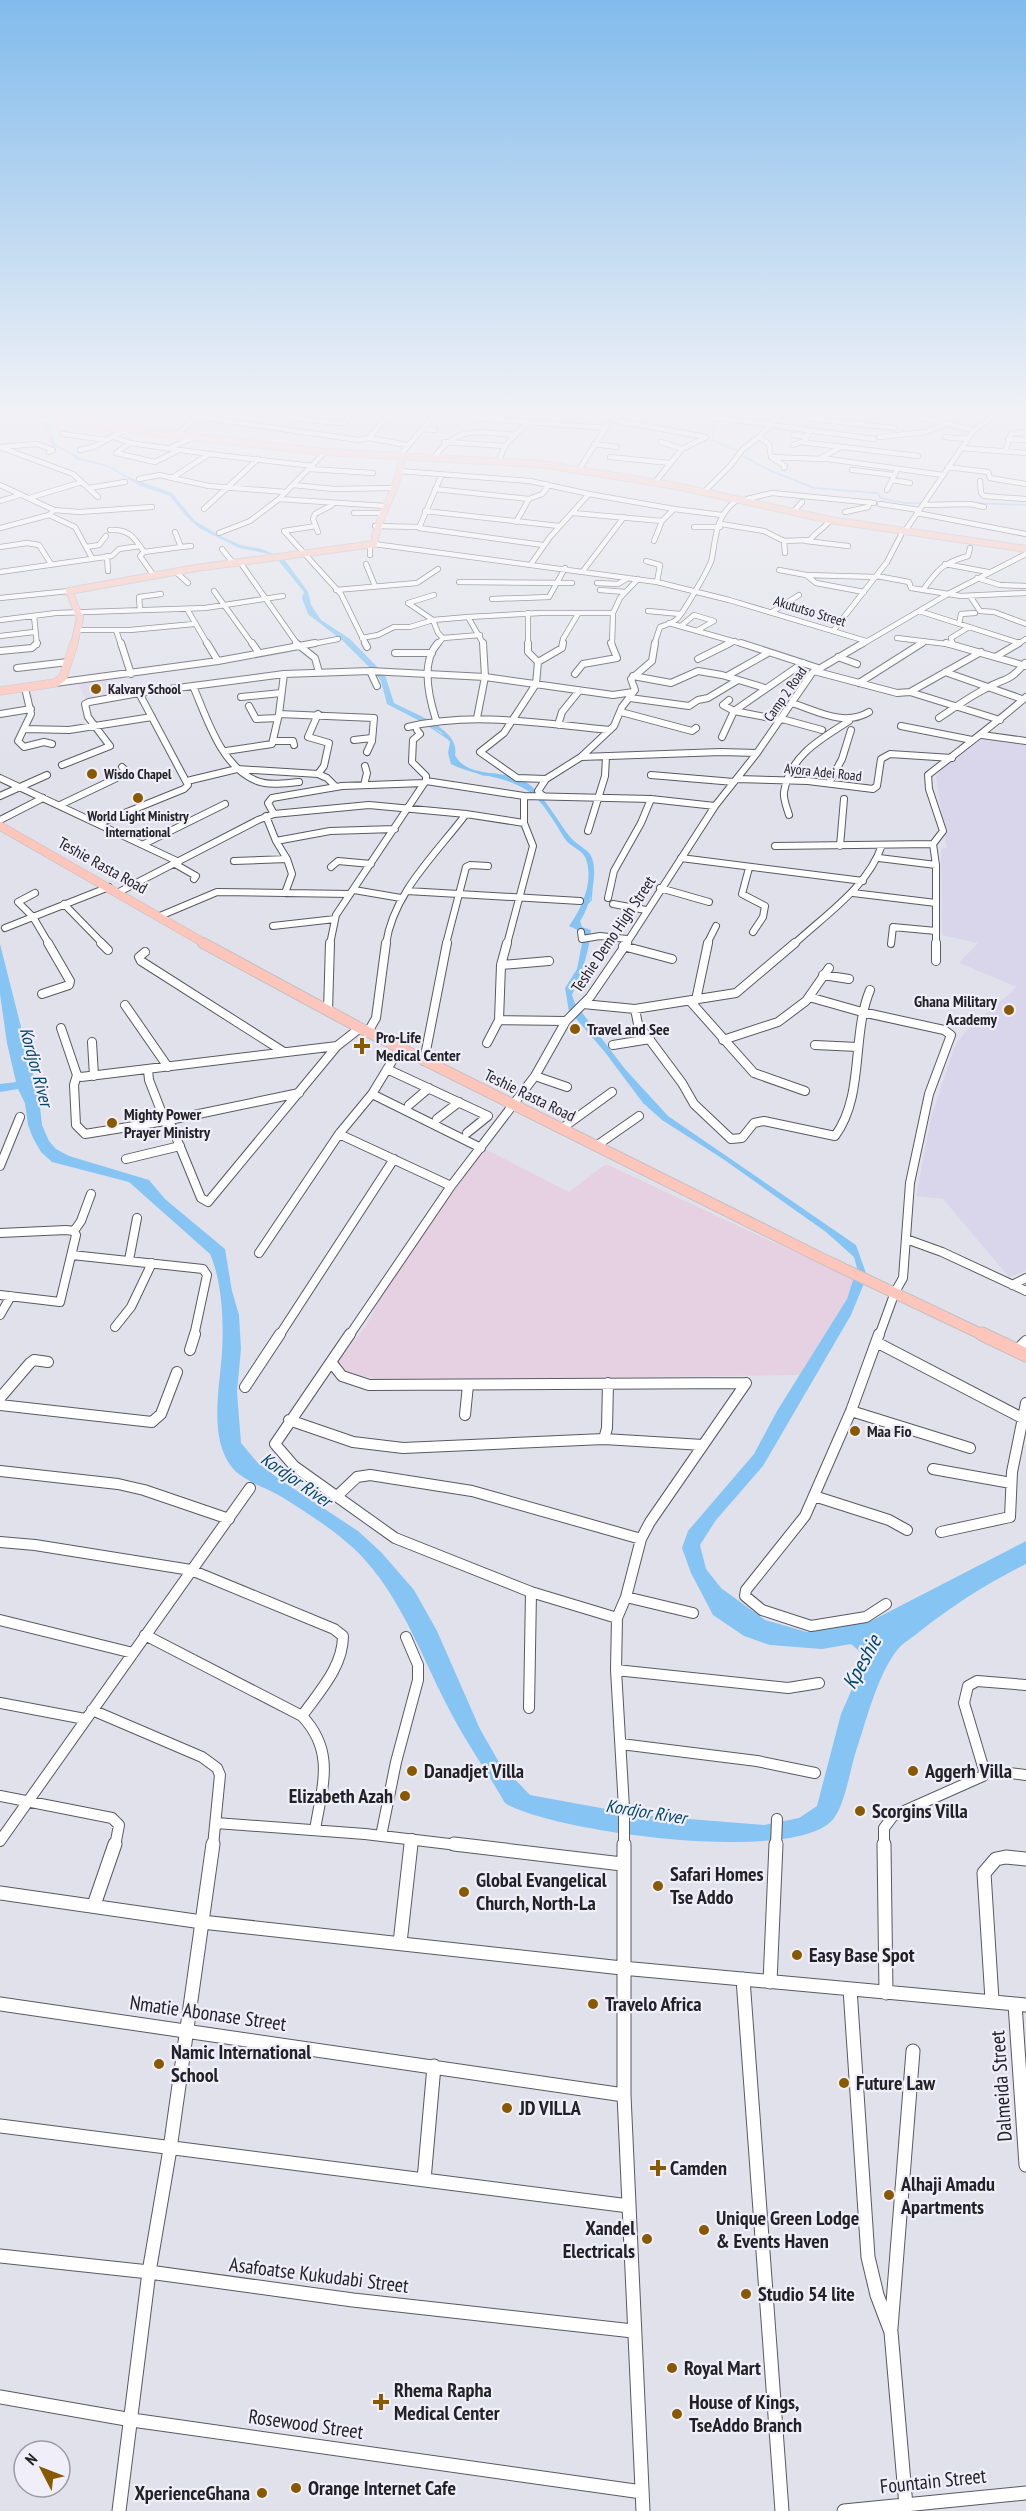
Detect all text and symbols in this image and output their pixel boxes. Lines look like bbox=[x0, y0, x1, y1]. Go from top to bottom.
street label: Akututso Street bbox=[772, 591, 848, 631]
street label: Camp 2 Road bbox=[760, 663, 810, 725]
place label: Kalvary School bbox=[108, 680, 182, 698]
marker: Kalvary School bbox=[89, 682, 103, 696]
street label: Ayora Adei Road bbox=[783, 759, 863, 785]
place label: Wisdo Chapel bbox=[103, 765, 172, 783]
marker: Wisdo Chapel bbox=[85, 767, 99, 781]
marker: World Light Ministry International bbox=[131, 791, 145, 805]
place label: World Light Ministry International bbox=[86, 807, 189, 841]
street label: Teshie Rasta Road bbox=[55, 832, 151, 898]
street label: Teshie Demo High Street bbox=[567, 871, 660, 996]
place label: Ghana Military Academy bbox=[914, 991, 998, 1029]
marker: Ghana Military Academy bbox=[1002, 1003, 1016, 1017]
place label: Travel and See bbox=[587, 1019, 670, 1039]
marker: Travel and See bbox=[568, 1022, 582, 1036]
water label: Kordjor River bbox=[15, 1025, 59, 1112]
place label: Pro-Life Medical Center bbox=[376, 1027, 461, 1065]
marker: Pro-Life Medical Center bbox=[353, 1037, 371, 1055]
street label: Teshie Rasta Road bbox=[481, 1064, 579, 1126]
place label: Mighty Power Prayer Ministry bbox=[124, 1104, 211, 1142]
marker: Mighty Power Prayer Ministry bbox=[105, 1116, 119, 1130]
place label: Maa Fio bbox=[867, 1421, 912, 1441]
marker: Maa Fio bbox=[848, 1424, 862, 1438]
water label: Kordjor River bbox=[257, 1447, 339, 1514]
water label: Kpeshie bbox=[836, 1629, 888, 1693]
place label: Danadjet Villa bbox=[424, 1758, 524, 1784]
place label: Aggerh Villa bbox=[924, 1758, 1012, 1784]
marker: Danadjet Villa bbox=[405, 1764, 419, 1778]
marker: Aggerh Villa bbox=[906, 1764, 920, 1778]
place label: Elizabeth Azah bbox=[289, 1783, 393, 1809]
marker: Elizabeth Azah bbox=[398, 1789, 412, 1803]
water label: Kordjor River bbox=[604, 1794, 691, 1830]
place label: Scorgins Villa bbox=[872, 1798, 968, 1824]
marker: Scorgins Villa bbox=[853, 1804, 867, 1818]
place label: Safari Homes Tse Addo bbox=[670, 1861, 763, 1910]
place label: Global Evangelical Church, North-La bbox=[476, 1867, 607, 1916]
marker: Safari Homes Tse Addo bbox=[651, 1879, 665, 1893]
marker: Global Evangelical Church, North-La bbox=[457, 1885, 471, 1899]
place label: Easy Base Spot bbox=[809, 1942, 915, 1968]
marker: Easy Base Spot bbox=[790, 1948, 804, 1962]
street label: Nmatie Abonase Street bbox=[128, 1989, 288, 2037]
place label: Travelo Africa bbox=[605, 1991, 701, 2017]
marker: Travelo Africa bbox=[586, 1997, 600, 2011]
street label: Dalmeida Street bbox=[984, 2029, 1018, 2142]
place label: Namic International School bbox=[171, 2039, 311, 2088]
marker: Namic International School bbox=[152, 2057, 166, 2071]
place label: Future Law bbox=[856, 2070, 936, 2096]
marker: Future Law bbox=[837, 2076, 851, 2090]
place label: JD VILLA bbox=[518, 2095, 582, 2121]
marker: JD VILLA bbox=[500, 2101, 514, 2115]
place label: Camden bbox=[670, 2155, 727, 2181]
marker: Camden bbox=[651, 2161, 665, 2175]
place label: Alhaji Amadu Apartments bbox=[900, 2171, 995, 2220]
marker: Alhaji Amadu Apartments bbox=[882, 2188, 896, 2202]
place label: Unique Green Lodge & Events Haven bbox=[716, 2205, 859, 2254]
place label: Xandel Electricals bbox=[563, 2215, 635, 2264]
marker: Unique Green Lodge & Events Haven bbox=[697, 2223, 711, 2237]
marker: Xandel Electricals bbox=[640, 2232, 654, 2246]
street label: Asafoatse Kukudabi Street bbox=[228, 2251, 411, 2299]
place label: Studio 54 lite bbox=[758, 2281, 855, 2307]
marker: Studio 54 lite bbox=[739, 2287, 753, 2301]
place label: Royal Mart bbox=[684, 2355, 761, 2381]
marker: Royal Mart bbox=[665, 2361, 679, 2375]
place label: Rhema Rapha Medical Center bbox=[394, 2377, 500, 2426]
place label: House of Kings, TseAddo Branch bbox=[689, 2389, 802, 2438]
marker: Rhema Rapha Medical Center bbox=[372, 2393, 390, 2411]
street label: Rosewood Street bbox=[247, 2403, 365, 2445]
marker: House of Kings, TseAddo Branch bbox=[670, 2407, 684, 2421]
north arrow bbox=[12, 2439, 72, 2499]
text: N bbox=[21, 2449, 41, 2469]
street label: Fountain Street bbox=[879, 2462, 988, 2500]
place label: Orange Internet Cafe bbox=[308, 2475, 456, 2501]
place label: XperienceGhana bbox=[135, 2480, 250, 2506]
marker: Orange Internet Cafe bbox=[289, 2481, 303, 2495]
marker: XperienceGhana bbox=[255, 2486, 269, 2500]

